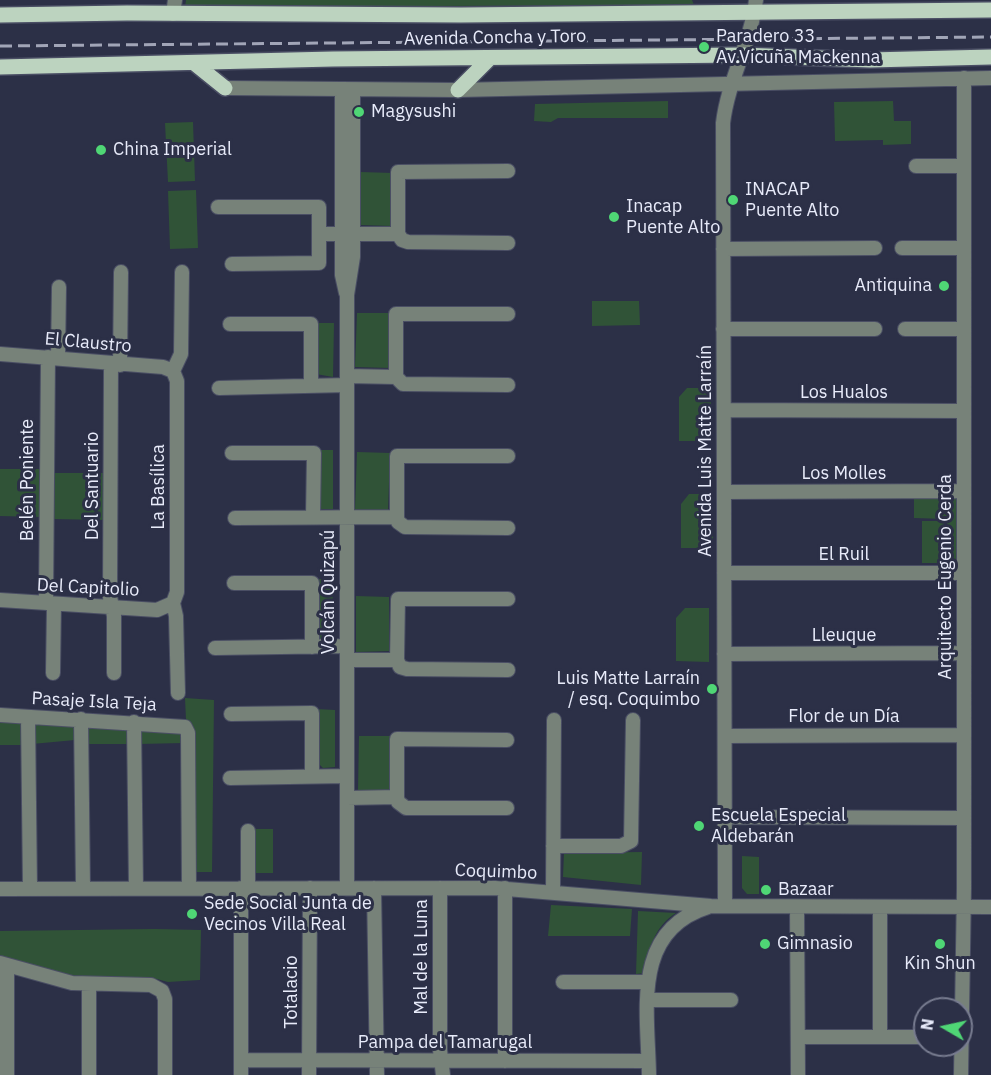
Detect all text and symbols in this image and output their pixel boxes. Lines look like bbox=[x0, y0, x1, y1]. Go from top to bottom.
street label: Avenida Concha y Toro bbox=[404, 26, 586, 50]
place label: Paradero 33 Av.Vicuña Mackenna bbox=[716, 26, 880, 68]
marker: Paradero 33 Av.Vicuña Mackenna bbox=[697, 40, 711, 54]
place label: Magysushi bbox=[371, 101, 456, 123]
marker: Magysushi bbox=[352, 105, 366, 119]
place label: China Imperial bbox=[113, 139, 232, 161]
marker: China Imperial bbox=[94, 143, 108, 157]
place label: INACAP Puente Alto bbox=[745, 179, 839, 222]
marker: INACAP Puente Alto bbox=[726, 193, 740, 207]
place label: Inacap Puente Alto bbox=[626, 196, 720, 238]
marker: Inacap Puente Alto bbox=[607, 210, 621, 224]
place label: Antiquina bbox=[854, 275, 932, 297]
marker: Antiquina bbox=[937, 279, 951, 293]
street label: El Claustro bbox=[44, 328, 132, 358]
street label: Avenida Luis Matte Larraín bbox=[695, 345, 717, 557]
street label: Los Hualos bbox=[800, 382, 888, 404]
street label: Belén Poniente bbox=[17, 419, 39, 541]
street label: Del Santuario bbox=[82, 432, 104, 540]
street label: La Basílica bbox=[148, 444, 170, 530]
street label: Los Molles bbox=[802, 463, 886, 485]
street label: Arquitecto Eugenio Cerda bbox=[935, 474, 957, 680]
street label: Volcán Quizapú bbox=[318, 530, 340, 654]
street label: El Ruil bbox=[819, 544, 869, 566]
street label: Del Capitolio bbox=[36, 575, 140, 601]
street label: Lleuque bbox=[812, 625, 876, 647]
place label: Luis Matte Larraín / esq. Coquimbo bbox=[557, 668, 700, 710]
marker: Luis Matte Larraín / esq. Coquimbo bbox=[705, 682, 719, 696]
street label: Pasaje Isla Teja bbox=[31, 688, 157, 716]
street label: Flor de un Día bbox=[788, 706, 900, 728]
place label: Escuela Especial Aldebarán bbox=[711, 805, 846, 848]
marker: Escuela Especial Aldebarán bbox=[692, 819, 706, 833]
street label: Coquimbo bbox=[454, 860, 538, 884]
place label: Bazaar bbox=[778, 879, 834, 901]
marker: Bazaar bbox=[759, 883, 773, 897]
place label: Sede Social Junta de Vecinos Villa Real bbox=[204, 893, 372, 936]
street label: Mal de la Luna bbox=[411, 899, 433, 1015]
marker: Sede Social Junta de Vecinos Villa Real bbox=[185, 907, 199, 921]
place label: Gimnasio bbox=[777, 933, 853, 955]
marker: Gimnasio bbox=[758, 937, 772, 951]
marker: Kin Shun bbox=[933, 937, 947, 951]
place label: Kin Shun bbox=[904, 953, 976, 975]
street label: Totalacio bbox=[281, 955, 303, 1029]
north arrow bbox=[913, 997, 973, 1057]
text: N bbox=[916, 1017, 938, 1032]
street label: Pampa del Tamarugal bbox=[358, 1032, 532, 1054]

